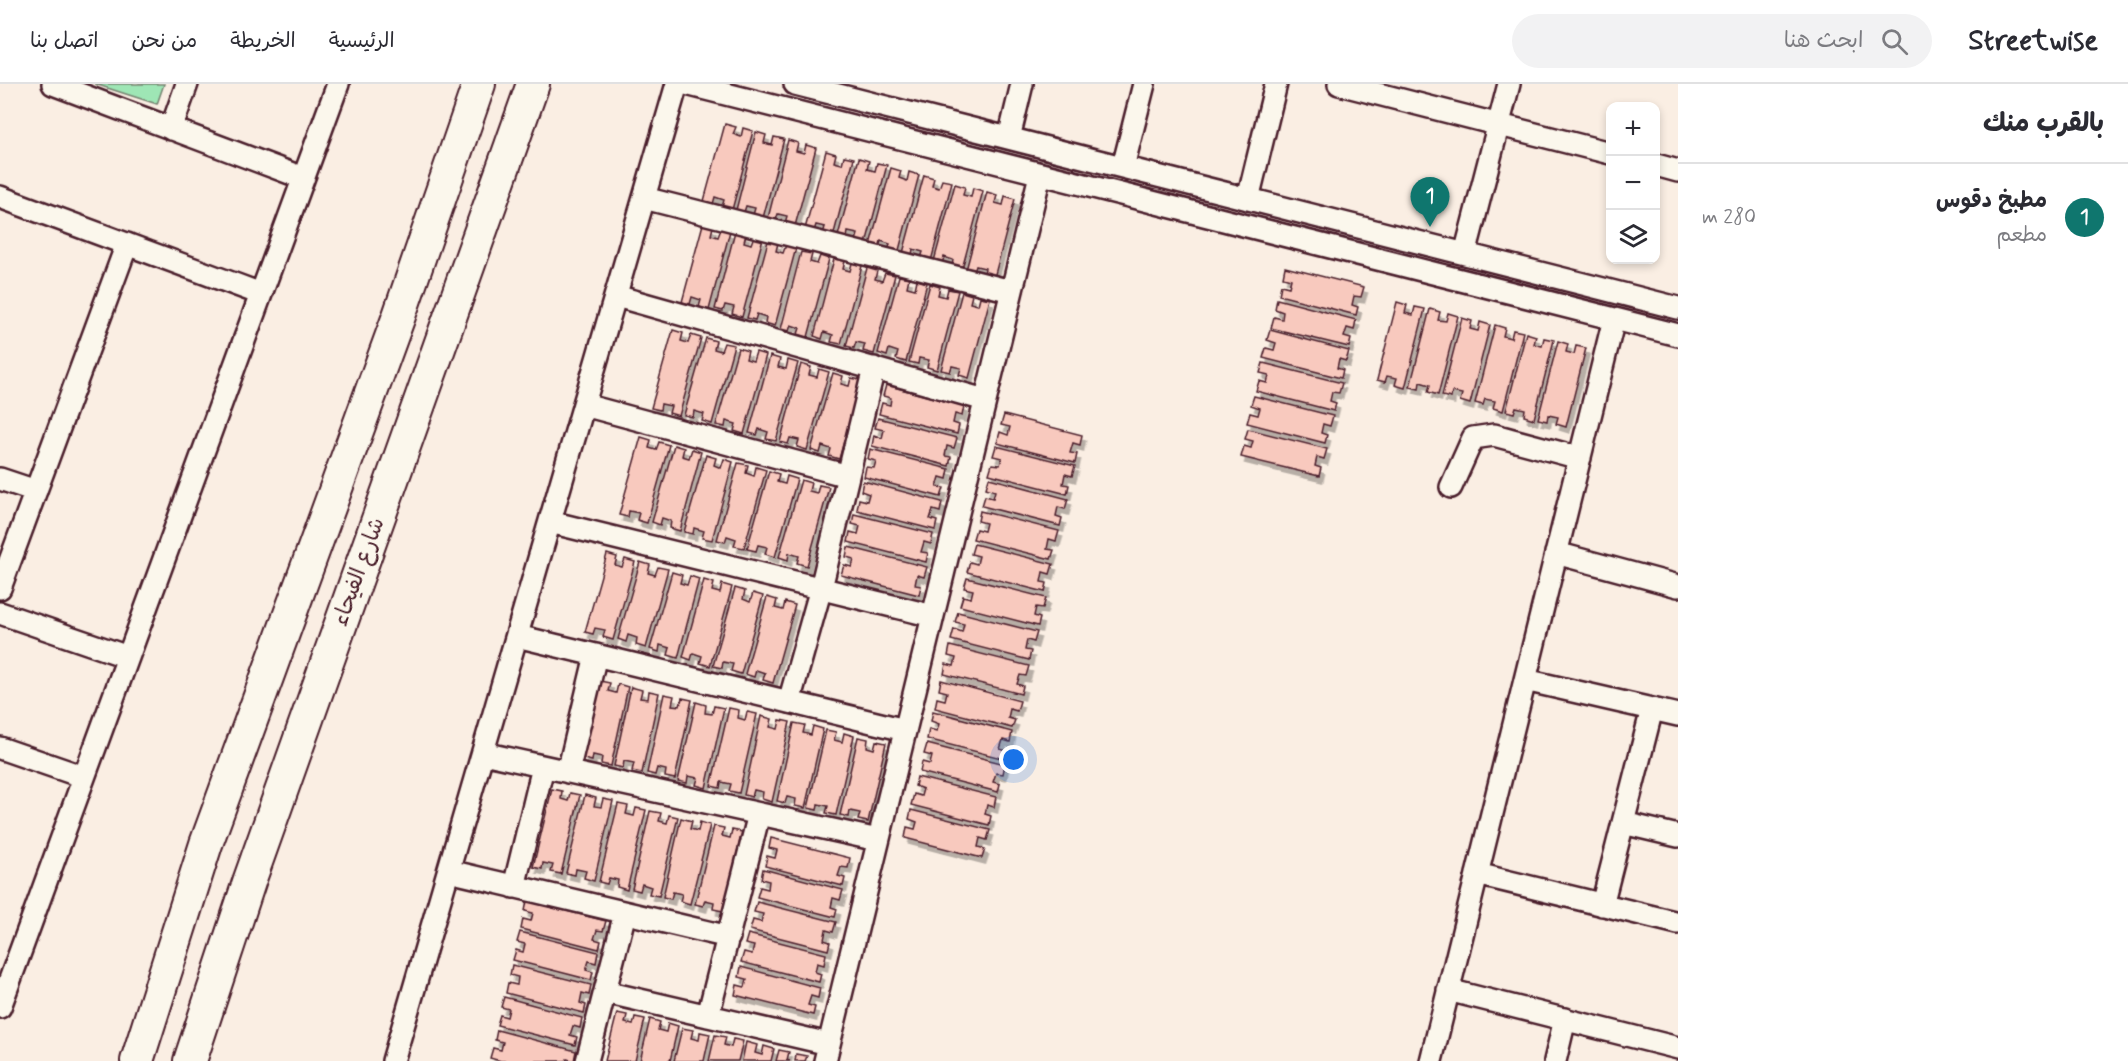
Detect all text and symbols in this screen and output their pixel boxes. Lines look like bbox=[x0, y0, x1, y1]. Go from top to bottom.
search box bbox=[1512, 14, 1932, 68]
text: Streetwise bbox=[1968, 23, 2098, 60]
icon: search bbox=[1878, 25, 1911, 58]
text: اتصل بنا bbox=[30, 27, 98, 55]
text: من نحن bbox=[131, 27, 197, 55]
text: الخريطة bbox=[230, 27, 296, 55]
text: الرئيسية bbox=[329, 27, 395, 55]
text: ابحث هنا bbox=[1784, 27, 1863, 55]
map controls bbox=[1606, 102, 1660, 264]
button: + bbox=[1606, 102, 1660, 156]
text: بالقرب منك bbox=[1983, 107, 2104, 141]
button: − bbox=[1606, 156, 1660, 210]
pin: 1 bbox=[1410, 178, 1450, 227]
text: مطبخ دقوس bbox=[1936, 187, 2047, 215]
text: 280 m bbox=[1702, 204, 1756, 231]
text: 1 bbox=[2080, 204, 2089, 231]
button: layers bbox=[1606, 210, 1660, 264]
text: مطعم bbox=[1996, 222, 2047, 249]
street label: شارع الفيحاء bbox=[326, 514, 392, 630]
your location bbox=[999, 745, 1028, 774]

